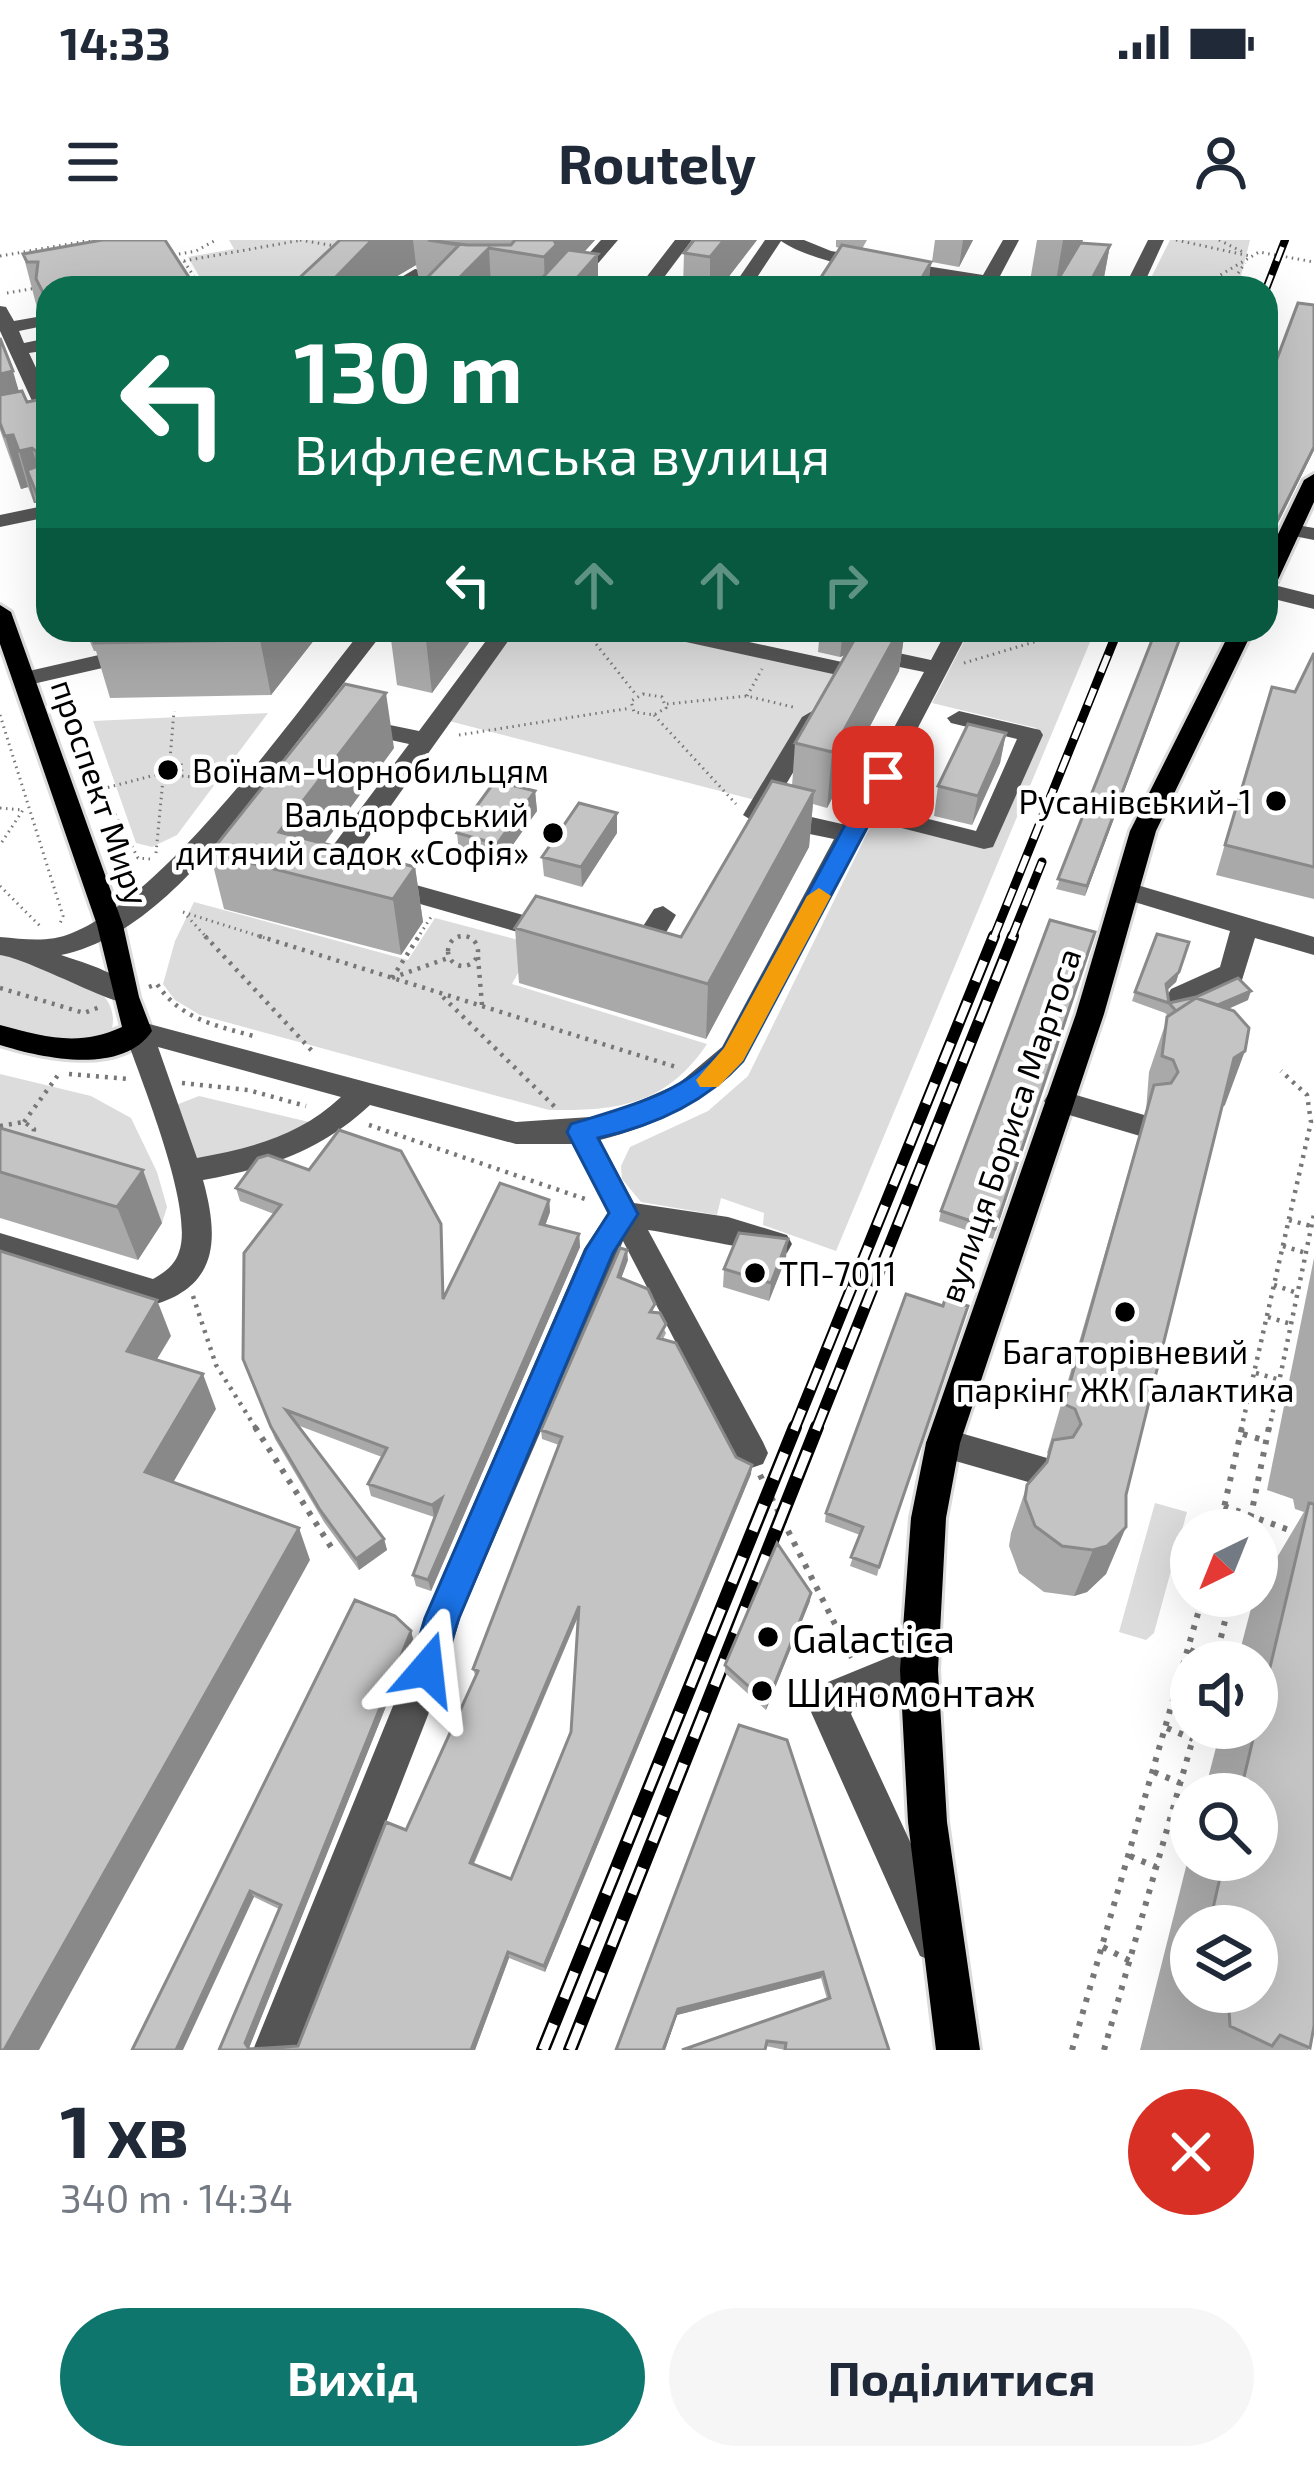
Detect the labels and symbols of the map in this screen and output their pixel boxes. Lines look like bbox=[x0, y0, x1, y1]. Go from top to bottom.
street label: проспект Миру bbox=[43, 674, 158, 911]
pin bbox=[832, 726, 934, 828]
place label: Воїнам-Чорнобильцям bbox=[192, 750, 549, 790]
marker: Воїнам-Чорнобильцям bbox=[155, 757, 181, 783]
place label: Русанівський-1 bbox=[1018, 781, 1252, 822]
marker: Русанівський-1 bbox=[1263, 788, 1289, 814]
place label: Вальдорфський дитячий садок «Софія» bbox=[176, 794, 529, 872]
marker: Вальдорфський дитячий садок «Софія» bbox=[540, 820, 566, 846]
street label: вулиця Бориса Мартоса bbox=[930, 943, 1089, 1308]
place label: ТП-7011 bbox=[779, 1253, 897, 1293]
marker: ТП-7011 bbox=[742, 1260, 768, 1286]
marker: Багаторівневий паркінг ЖК Галактика bbox=[1112, 1299, 1138, 1325]
place label: Багаторівневий паркінг ЖК Галактика bbox=[956, 1331, 1294, 1409]
north arrow bbox=[1170, 1509, 1278, 1617]
position arrow bbox=[364, 1606, 490, 1732]
place label: Galactica bbox=[792, 1614, 955, 1661]
marker: Galactica bbox=[755, 1624, 781, 1650]
place label: Шиномонтаж bbox=[786, 1668, 1036, 1715]
marker: Шиномонтаж bbox=[749, 1678, 775, 1704]

